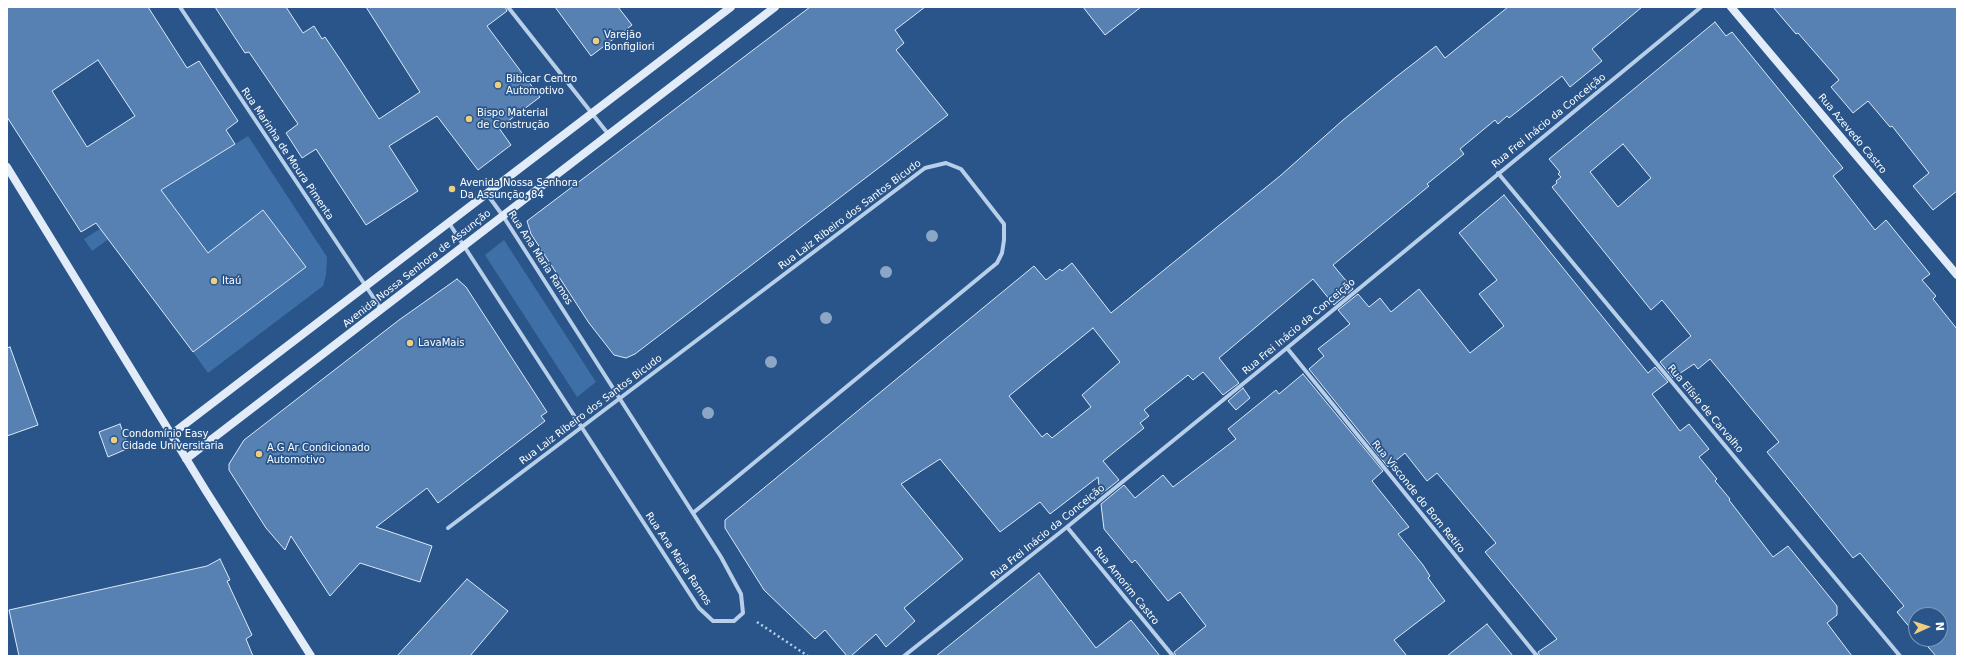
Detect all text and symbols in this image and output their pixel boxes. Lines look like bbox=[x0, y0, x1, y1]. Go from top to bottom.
place label: Varejão Bonfigliori bbox=[604, 29, 655, 52]
marker: Varejão Bonfigliori bbox=[591, 36, 601, 46]
street label: Rua Frei Inácio da Conceição bbox=[1489, 71, 1609, 171]
place label: Bibicar Centro Automotivo bbox=[506, 73, 577, 96]
marker: Bibicar Centro Automotivo bbox=[493, 80, 503, 90]
street label: Rua Marinha de Moura Pimenta bbox=[238, 86, 336, 222]
street label: Rua Azevedo Castro bbox=[1815, 92, 1889, 176]
place label: Bispo Material de Construção bbox=[477, 107, 549, 130]
marker: Bispo Material de Construção bbox=[464, 114, 474, 124]
street label: Rua Laiz Ribeiro dos Santos Bicudo bbox=[776, 157, 924, 273]
place label: Avenida Nossa Senhora Da Assunção, 84 bbox=[460, 177, 578, 200]
marker: Avenida Nossa Senhora Da Assunção, 84 bbox=[447, 184, 457, 194]
street label: Avenida Nossa Senhora de Assunção bbox=[341, 207, 493, 331]
street label: Rua Ana Maria Ramos bbox=[505, 209, 575, 307]
place label: Itaú bbox=[222, 275, 241, 287]
marker: Itaú bbox=[209, 276, 219, 286]
street label: Rua Frei Inácio da Conceição bbox=[1240, 276, 1358, 378]
place label: LavaMais bbox=[418, 337, 464, 349]
marker: LavaMais bbox=[405, 338, 415, 348]
street label: Rua Laiz Ribeiro dos Santos Bicudo bbox=[517, 352, 665, 468]
street label: Rua Elísio de Carvalho bbox=[1665, 362, 1745, 456]
place label: Condomínio Easy Cidade Universitaria bbox=[122, 428, 224, 452]
marker: Condomínio Easy Cidade Universitaria bbox=[109, 435, 119, 445]
street label: Rua Visconde do Bom Retiro bbox=[1369, 438, 1467, 556]
place label: A.G Ar Condicionado Automotivo bbox=[267, 442, 370, 466]
marker: A.G Ar Condicionado Automotivo bbox=[254, 449, 264, 459]
street label: Rua Frei Inácio da Conceição bbox=[988, 482, 1108, 582]
street label: Rua Ana Maria Ramos bbox=[642, 510, 714, 608]
street label: Rua Amorim Castro bbox=[1091, 545, 1161, 627]
north arrow bbox=[1908, 607, 1948, 647]
text: N bbox=[1933, 621, 1946, 631]

